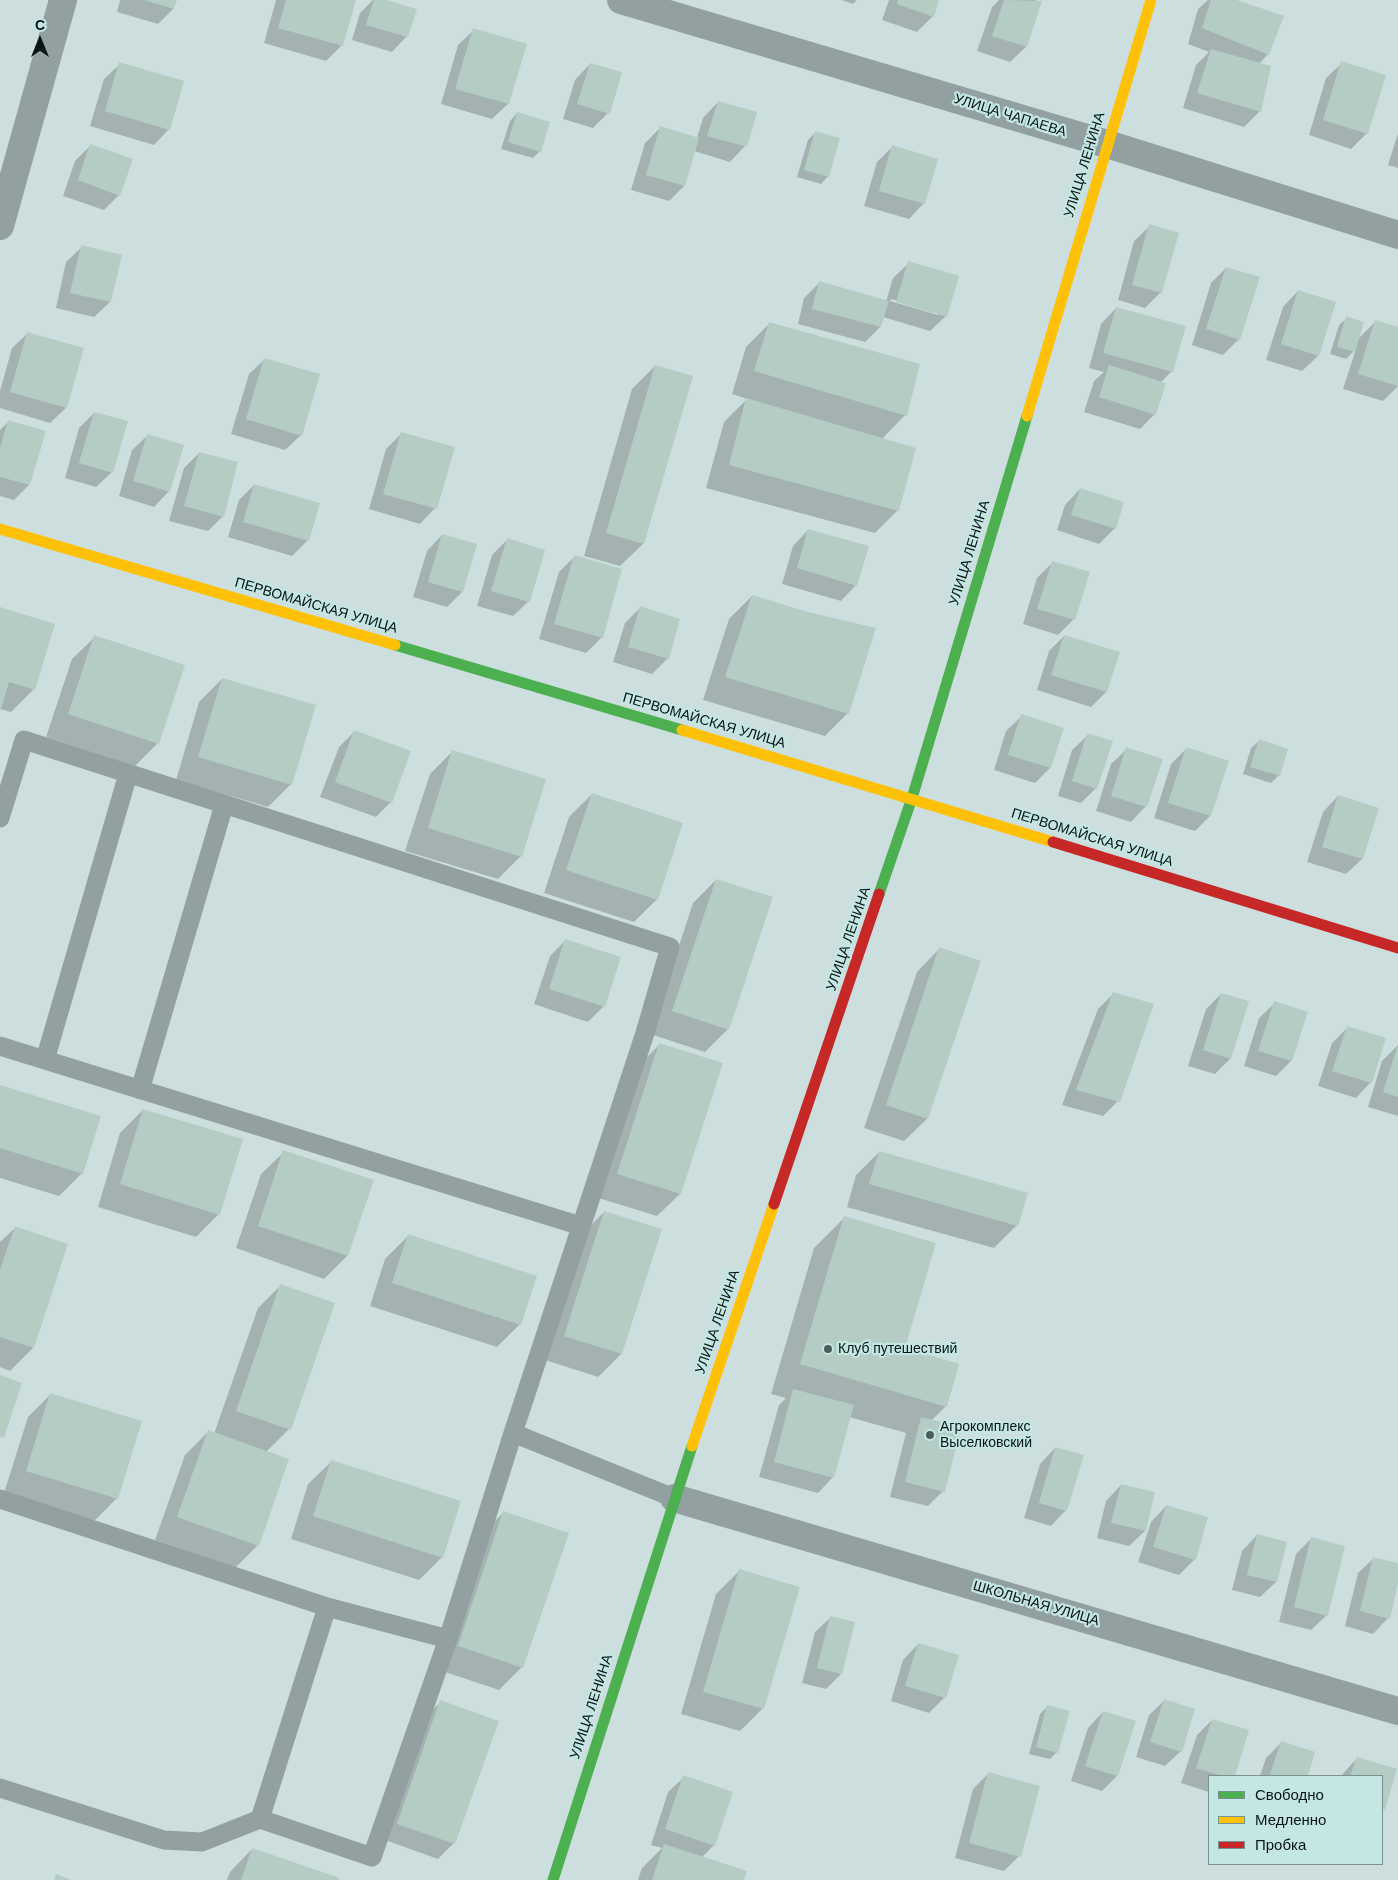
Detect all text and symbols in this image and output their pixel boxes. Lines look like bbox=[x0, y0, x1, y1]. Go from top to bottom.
north arrow bbox=[15, 15, 65, 65]
text: С bbox=[35, 16, 45, 34]
street label: УЛИЦА ЧАПАЕВА bbox=[952, 91, 1068, 141]
street label: УЛИЦА ЛЕНИНА bbox=[1061, 110, 1109, 220]
street label: УЛИЦА ЛЕНИНА bbox=[946, 498, 994, 608]
street label: ПЕРВОМАЙСКАЯ УЛИЦА bbox=[233, 575, 399, 637]
street label: ПЕРВОМАЙСКАЯ УЛИЦА bbox=[621, 690, 787, 752]
street label: ПЕРВОМАЙСКАЯ УЛИЦА bbox=[1009, 805, 1175, 871]
street label: УЛИЦА ЛЕНИНА bbox=[823, 885, 875, 993]
street label: УЛИЦА ЛЕНИНА bbox=[692, 1268, 744, 1376]
place label: Клуб путешествий bbox=[838, 1341, 957, 1357]
marker: Клуб путешествий bbox=[822, 1343, 834, 1355]
place label: Агрокомплекс Выселковский bbox=[940, 1419, 1032, 1451]
marker: Агрокомплекс Выселковский bbox=[924, 1429, 936, 1441]
street label: ШКОЛЬНАЯ УЛИЦА bbox=[971, 1578, 1101, 1630]
street label: УЛИЦА ЛЕНИНА bbox=[567, 1652, 617, 1762]
legend bbox=[1208, 1775, 1383, 1865]
text: Свободно bbox=[1255, 1785, 1324, 1805]
text: Медленно bbox=[1255, 1810, 1326, 1830]
text: Пробка bbox=[1255, 1835, 1306, 1855]

